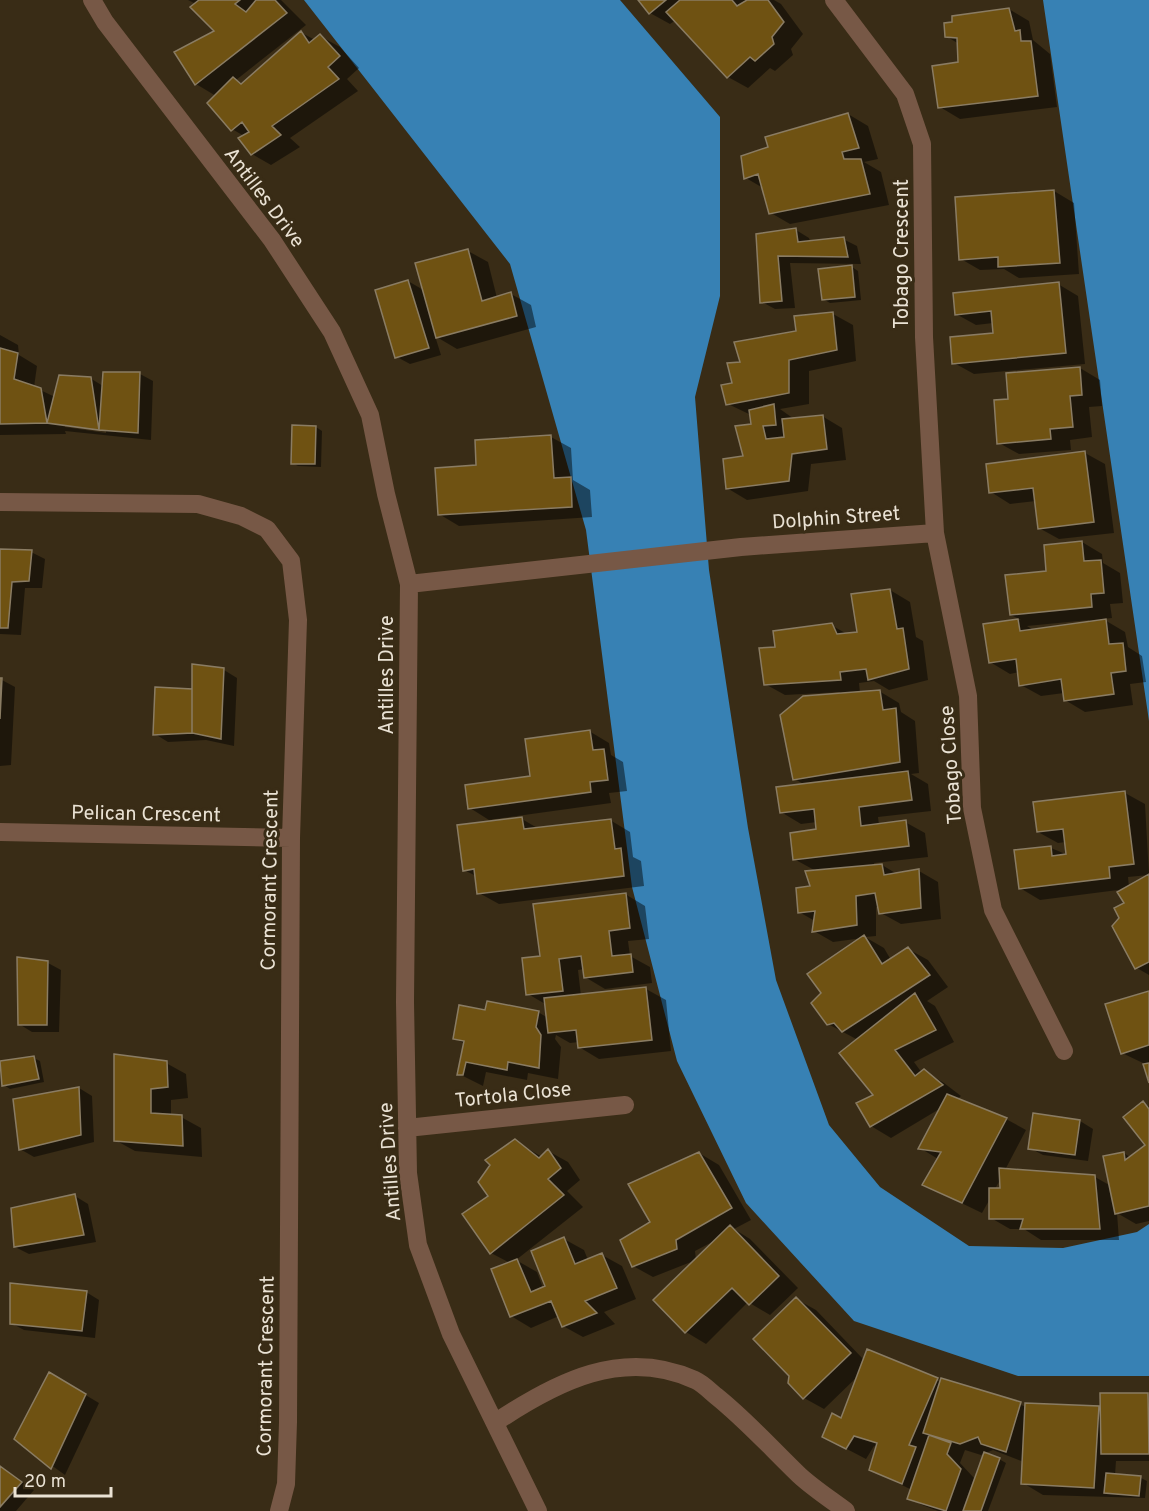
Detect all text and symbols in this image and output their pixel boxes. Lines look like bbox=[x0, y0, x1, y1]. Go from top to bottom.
street label: Antilles Drive bbox=[217, 143, 310, 254]
street label: Tobago Crescent bbox=[890, 179, 916, 329]
street label: Dolphin Street bbox=[771, 502, 901, 536]
street label: Antilles Drive bbox=[375, 615, 401, 735]
street label: Tobago Close bbox=[935, 704, 969, 825]
street label: Cormorant Crescent bbox=[256, 789, 286, 971]
street label: Pelican Crescent bbox=[71, 801, 221, 829]
street label: Tortola Close bbox=[454, 1077, 573, 1115]
street label: Antilles Drive bbox=[374, 1101, 408, 1222]
street label: Cormorant Crescent bbox=[252, 1275, 282, 1457]
scale bar bbox=[15, 1460, 111, 1498]
text: 20 m bbox=[24, 1471, 66, 1494]

